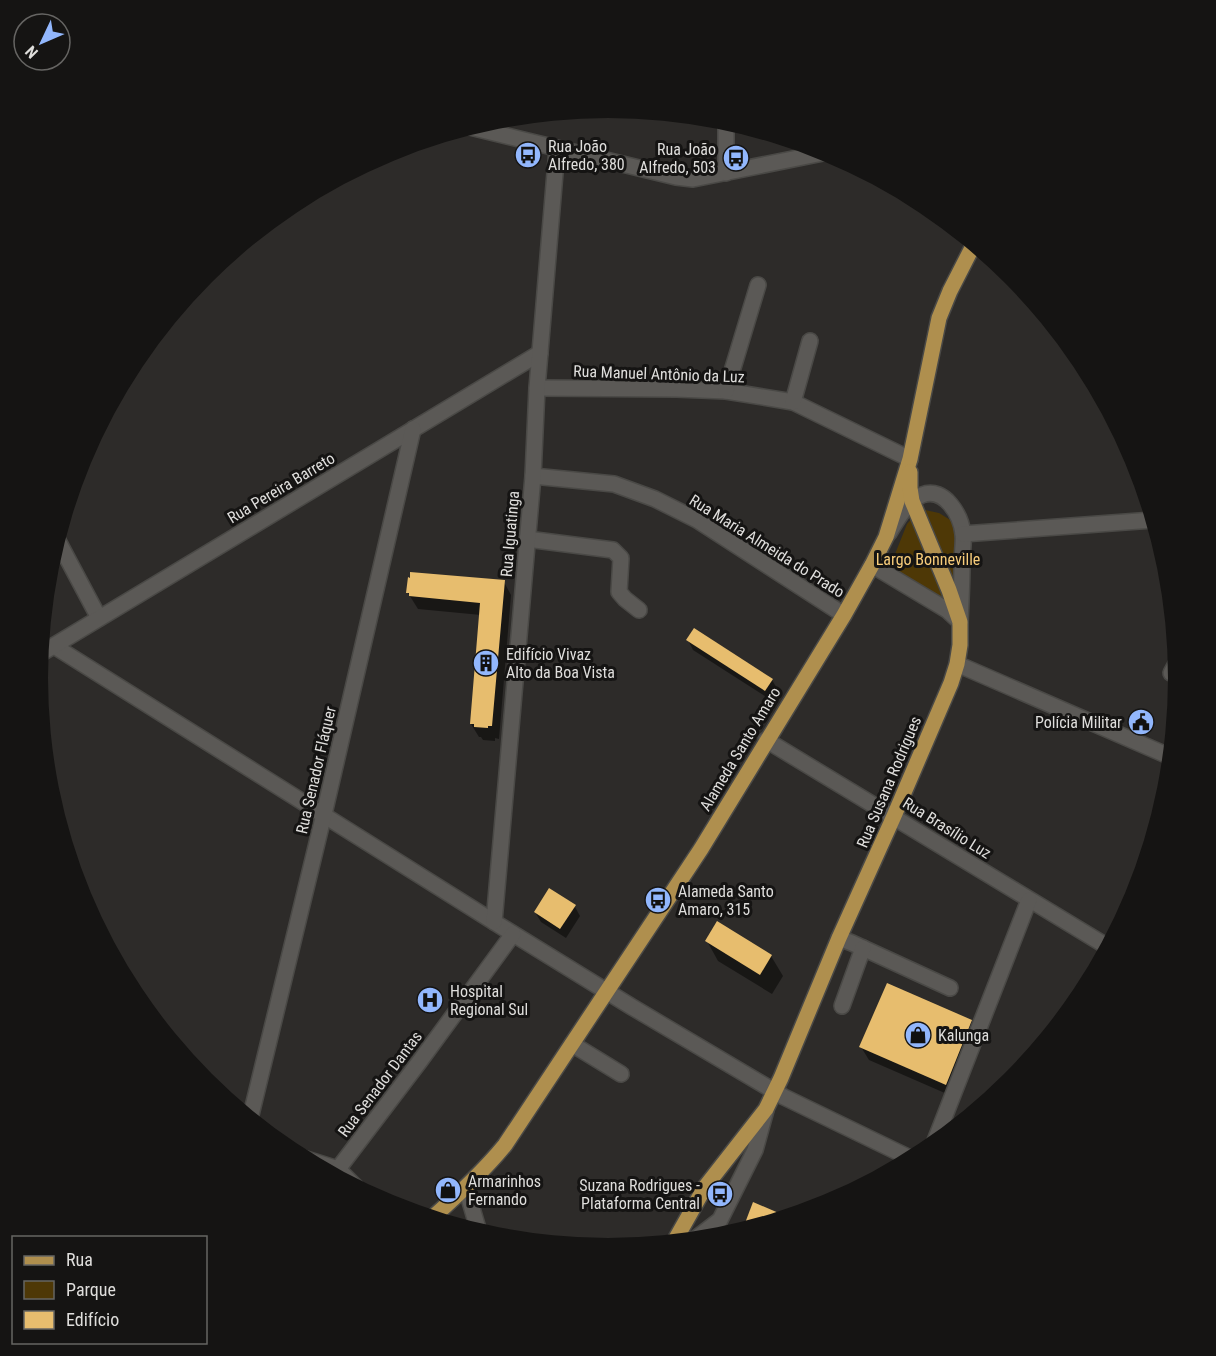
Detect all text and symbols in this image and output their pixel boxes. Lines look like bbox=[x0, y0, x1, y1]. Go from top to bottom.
north arrow bbox=[12, 12, 72, 72]
text: N bbox=[21, 42, 42, 62]
place label: Rua João Alfredo, 380 bbox=[548, 137, 625, 174]
bus stop icon: Rua João Alfredo, 380 bbox=[513, 140, 543, 170]
place label: Rua João Alfredo, 503 bbox=[639, 140, 716, 177]
bus stop icon: Rua João Alfredo, 503 bbox=[721, 143, 751, 173]
street label: Rua Manuel Antônio da Luz bbox=[573, 362, 745, 386]
street label: Rua Pereira Barreto bbox=[224, 449, 338, 527]
street label: Rua Iguatinga bbox=[497, 490, 523, 578]
street label: Rua Maria Almeida do Prado bbox=[686, 490, 848, 602]
park label: Largo Bonneville bbox=[876, 550, 980, 569]
place label: Edifício Vivaz Alto da Boa Vista bbox=[506, 645, 615, 682]
building icon: Edifício Vivaz Alto da Boa Vista bbox=[471, 648, 501, 678]
street label: Alameda Santo Amaro bbox=[696, 684, 784, 814]
street label: Rua Senador Fláquer bbox=[292, 704, 340, 836]
public building icon: Polícia Militar bbox=[1126, 707, 1156, 737]
street label: Rua Susana Rodrigues bbox=[853, 713, 925, 851]
place label: Polícia Militar bbox=[1035, 713, 1122, 732]
street label: Rua Brasílio Luz bbox=[899, 793, 995, 863]
place label: Alameda Santo Amaro, 315 bbox=[678, 882, 774, 919]
bus stop icon: Alameda Santo Amaro, 315 bbox=[643, 885, 673, 915]
place label: Hospital Regional Sul bbox=[450, 982, 528, 1019]
hospital icon: Hospital Regional Sul bbox=[415, 985, 445, 1015]
shop icon: Kalunga bbox=[903, 1020, 933, 1050]
place label: Kalunga bbox=[938, 1026, 989, 1045]
street label: Rua Senador Dantas bbox=[334, 1027, 426, 1141]
place label: Armarinhos Fernando bbox=[468, 1172, 541, 1209]
shop icon: Armarinhos Fernando bbox=[433, 1175, 463, 1205]
place label: Suzana Rodrigues - Plataforma Central bbox=[579, 1176, 700, 1213]
bus stop icon: Suzana Rodrigues - Plataforma Central bbox=[705, 1179, 735, 1209]
legend bbox=[12, 1236, 207, 1344]
text: Rua bbox=[66, 1249, 93, 1270]
text: Parque bbox=[66, 1279, 116, 1300]
text: Edifício bbox=[66, 1309, 119, 1330]

